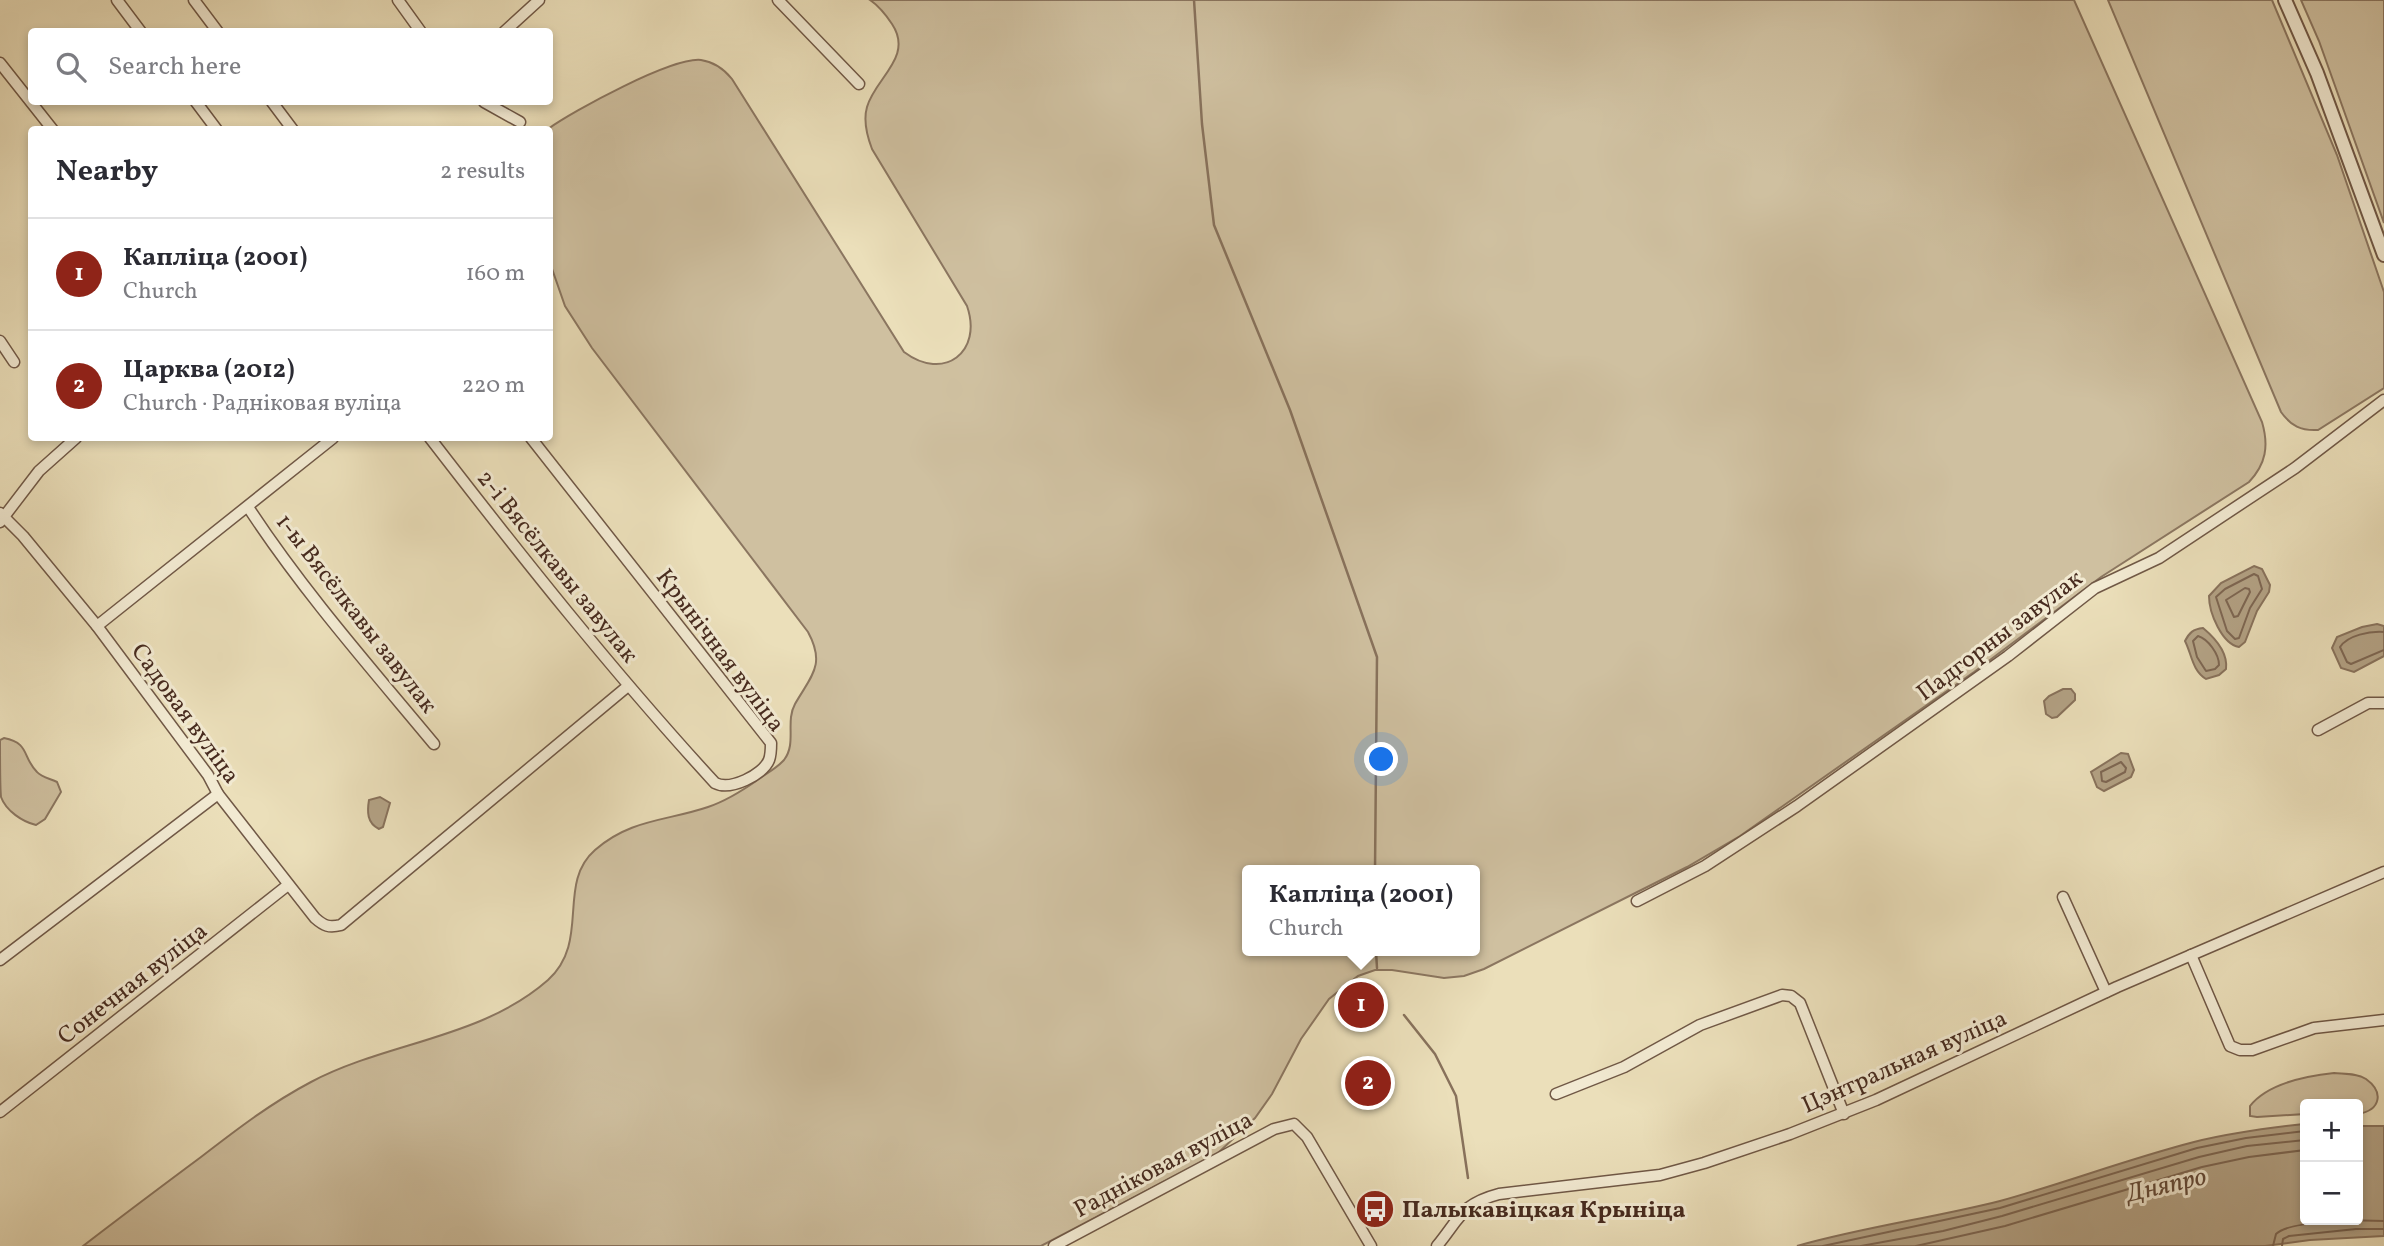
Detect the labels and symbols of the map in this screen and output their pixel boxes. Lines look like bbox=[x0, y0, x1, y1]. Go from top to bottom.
street label: 2-і Вясёлкавы завулак bbox=[468, 463, 645, 671]
street label: 1-ы Вясёлкавы завулак bbox=[266, 507, 444, 722]
street label: Крынічная вуліца bbox=[647, 563, 792, 740]
street label: Падгорны завулак bbox=[1910, 563, 2091, 710]
street label: Садовая вуліца bbox=[122, 637, 247, 791]
your location bbox=[1364, 742, 1398, 776]
street label: Сонечная вуліца bbox=[51, 915, 215, 1054]
pin: 1 bbox=[1338, 979, 1384, 1031]
street label: Цэнтральная вуліца bbox=[1797, 1002, 2013, 1123]
pin: 2 bbox=[1345, 1057, 1391, 1109]
street label: Радніковая вуліца bbox=[1068, 1104, 1260, 1227]
water label: Дняпро bbox=[2121, 1159, 2210, 1213]
bus stop icon: Палыкавіцкая Крыніца bbox=[1354, 1188, 1396, 1230]
place label: Палыкавіцкая Крыніца bbox=[1402, 1194, 1686, 1228]

